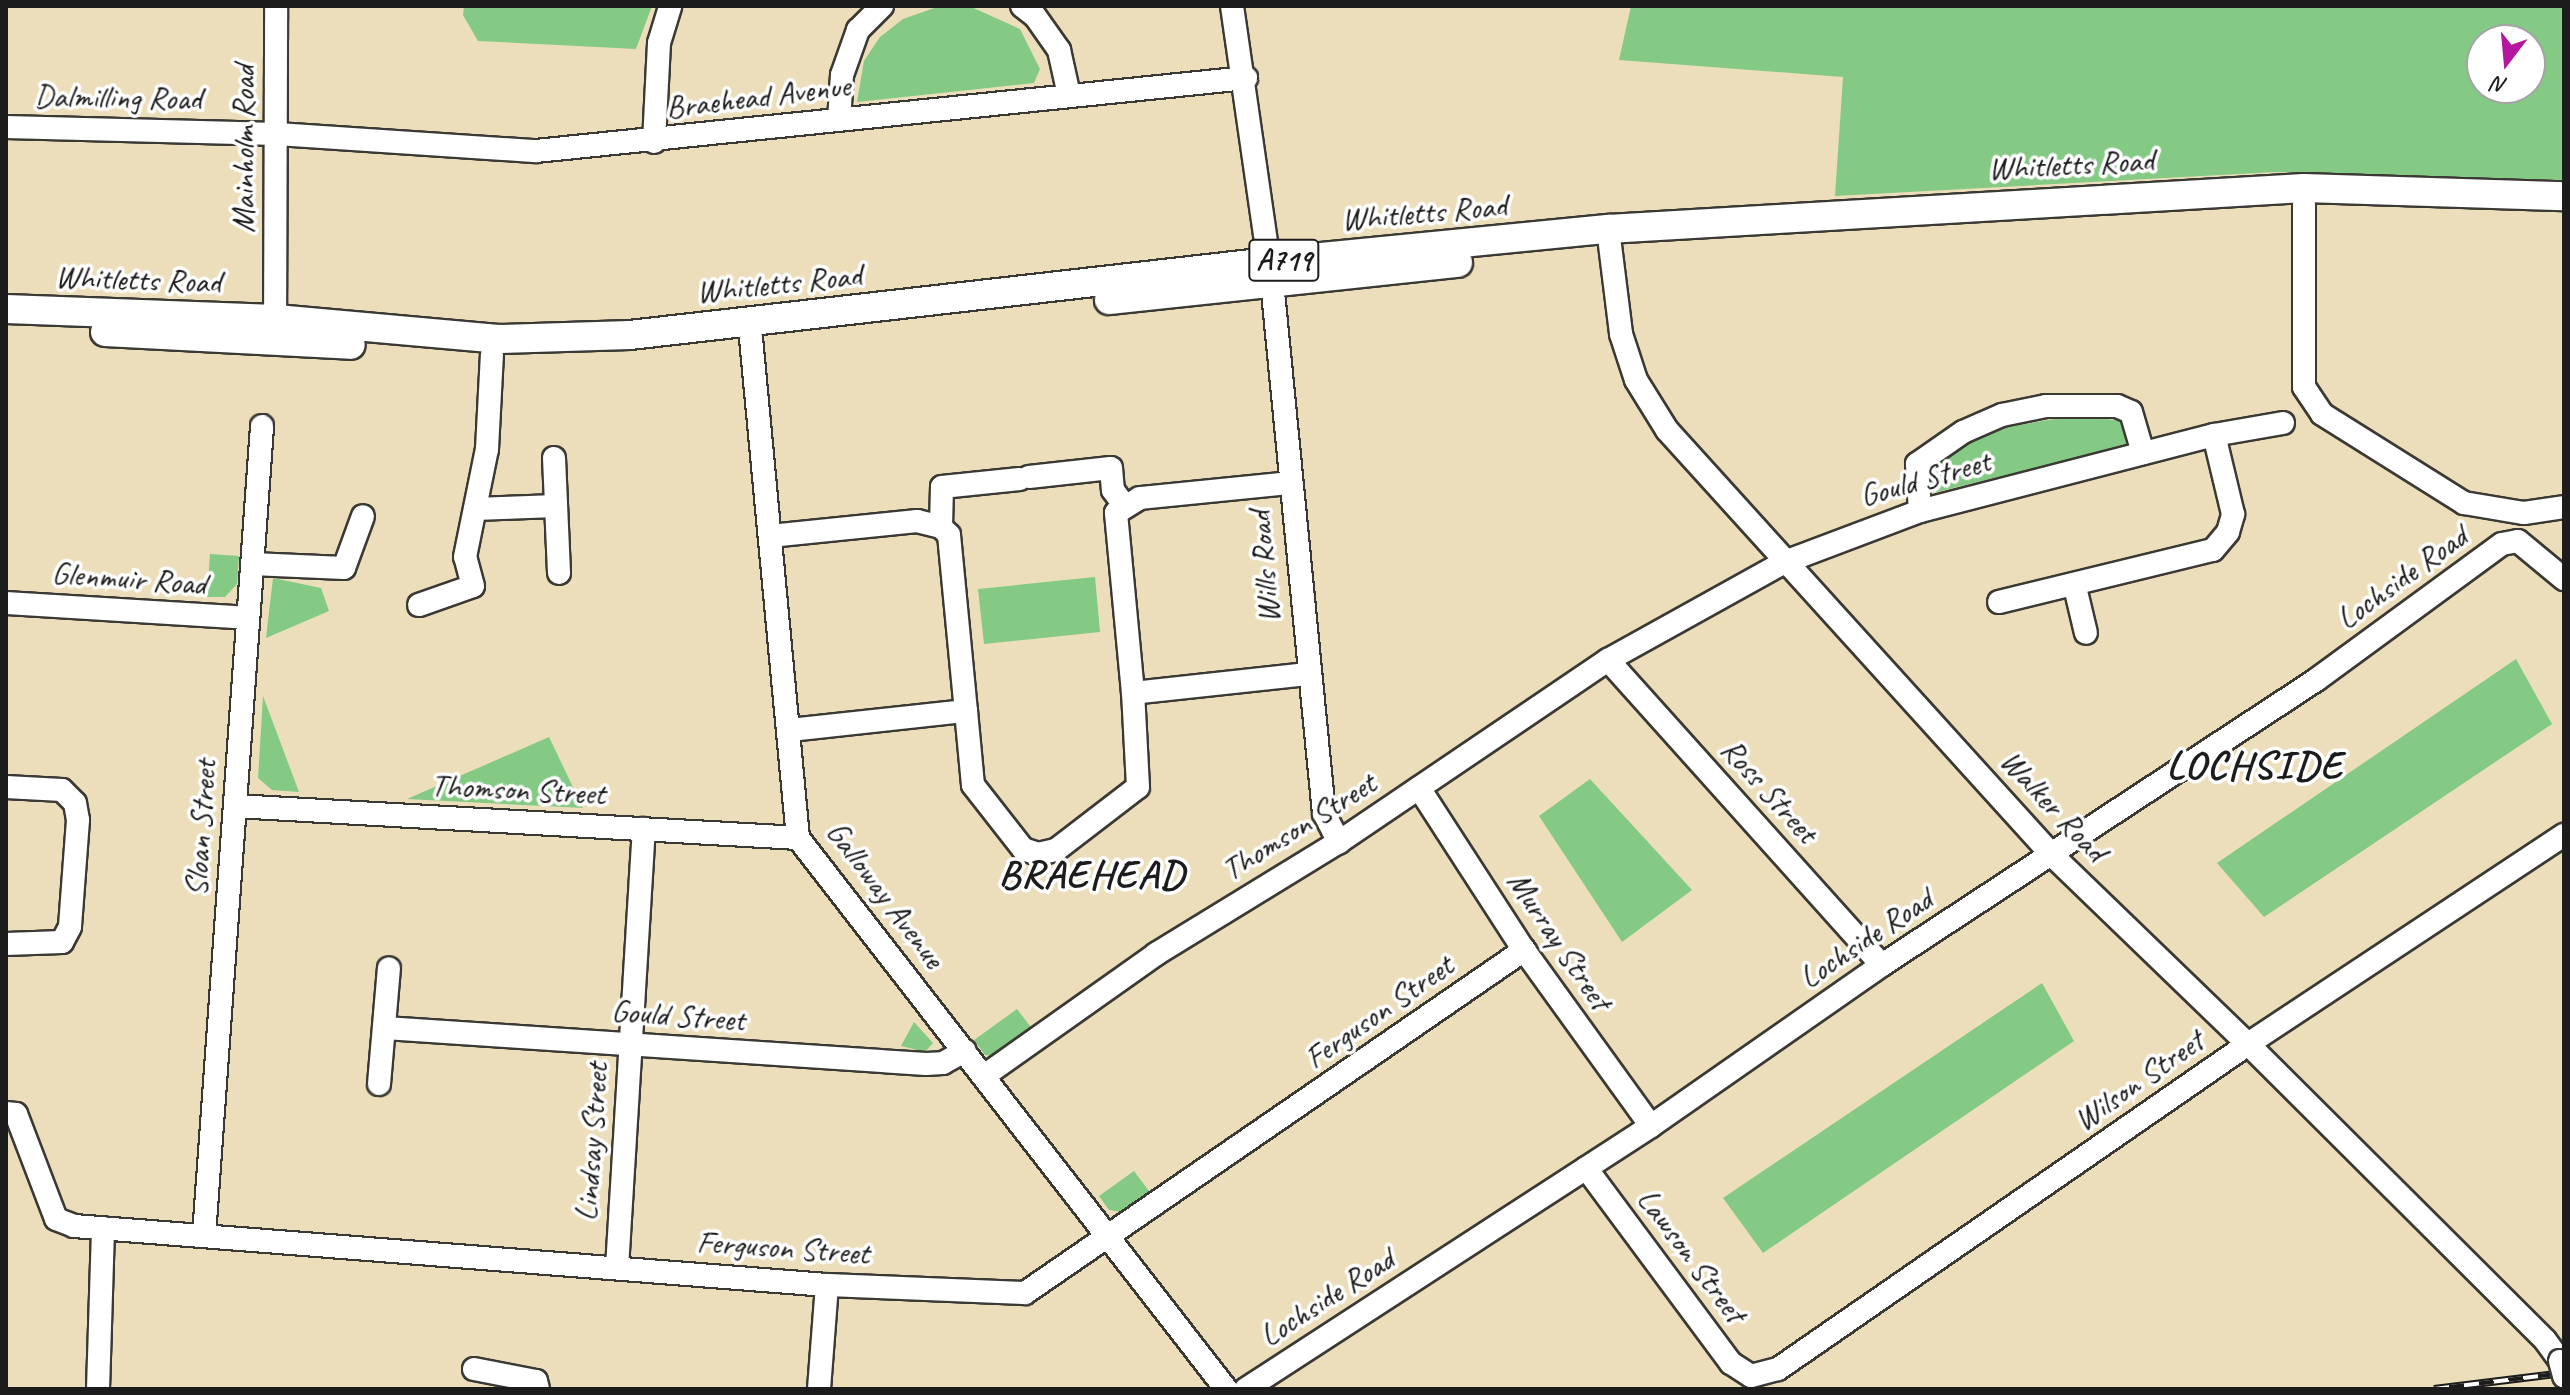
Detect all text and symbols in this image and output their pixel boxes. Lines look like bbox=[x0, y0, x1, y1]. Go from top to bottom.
north arrow bbox=[2466, 24, 2546, 104]
street label: Mainholm Road bbox=[225, 65, 263, 233]
street label: Braehead Avenue bbox=[664, 67, 852, 127]
text: N bbox=[2490, 70, 2510, 100]
street label: Dalmilling Road bbox=[34, 77, 202, 119]
street label: Whitletts Road bbox=[1988, 142, 2154, 188]
street label: Whitletts Road bbox=[1340, 187, 1508, 239]
road number: A719 bbox=[1248, 234, 1320, 286]
street label: Whitletts Road bbox=[695, 256, 863, 312]
street label: Whitletts Road bbox=[55, 258, 221, 302]
street label: Gould Street bbox=[1855, 442, 1995, 516]
street label: Wills Road bbox=[1241, 509, 1289, 625]
street label: Lochside Road bbox=[2329, 518, 2475, 638]
street label: Glenmuir Road bbox=[51, 554, 207, 604]
street label: Ross Street bbox=[1712, 731, 1826, 851]
district label: LOCHSIDE bbox=[2166, 741, 2344, 789]
street label: Walker Road bbox=[1992, 743, 2114, 869]
street label: Sloan Street bbox=[177, 758, 225, 898]
street label: Thomson Street bbox=[1215, 764, 1383, 890]
street label: Thomson Street bbox=[430, 766, 606, 814]
street label: Galloway Avenue bbox=[817, 814, 953, 976]
district label: BRAEHEAD bbox=[999, 850, 1185, 898]
street label: Murray Street bbox=[1499, 864, 1619, 1018]
street label: Lochside Road bbox=[1792, 881, 1940, 997]
street label: Ferguson Street bbox=[1297, 947, 1461, 1077]
street label: Gould Street bbox=[610, 992, 746, 1040]
street label: Wilson Street bbox=[2067, 1022, 2211, 1140]
street label: Lindsay Street bbox=[567, 1061, 617, 1223]
street label: Lawson Street bbox=[1628, 1181, 1754, 1331]
street label: Ferguson Street bbox=[695, 1223, 871, 1273]
street label: Lochside Road bbox=[1253, 1241, 1401, 1355]

